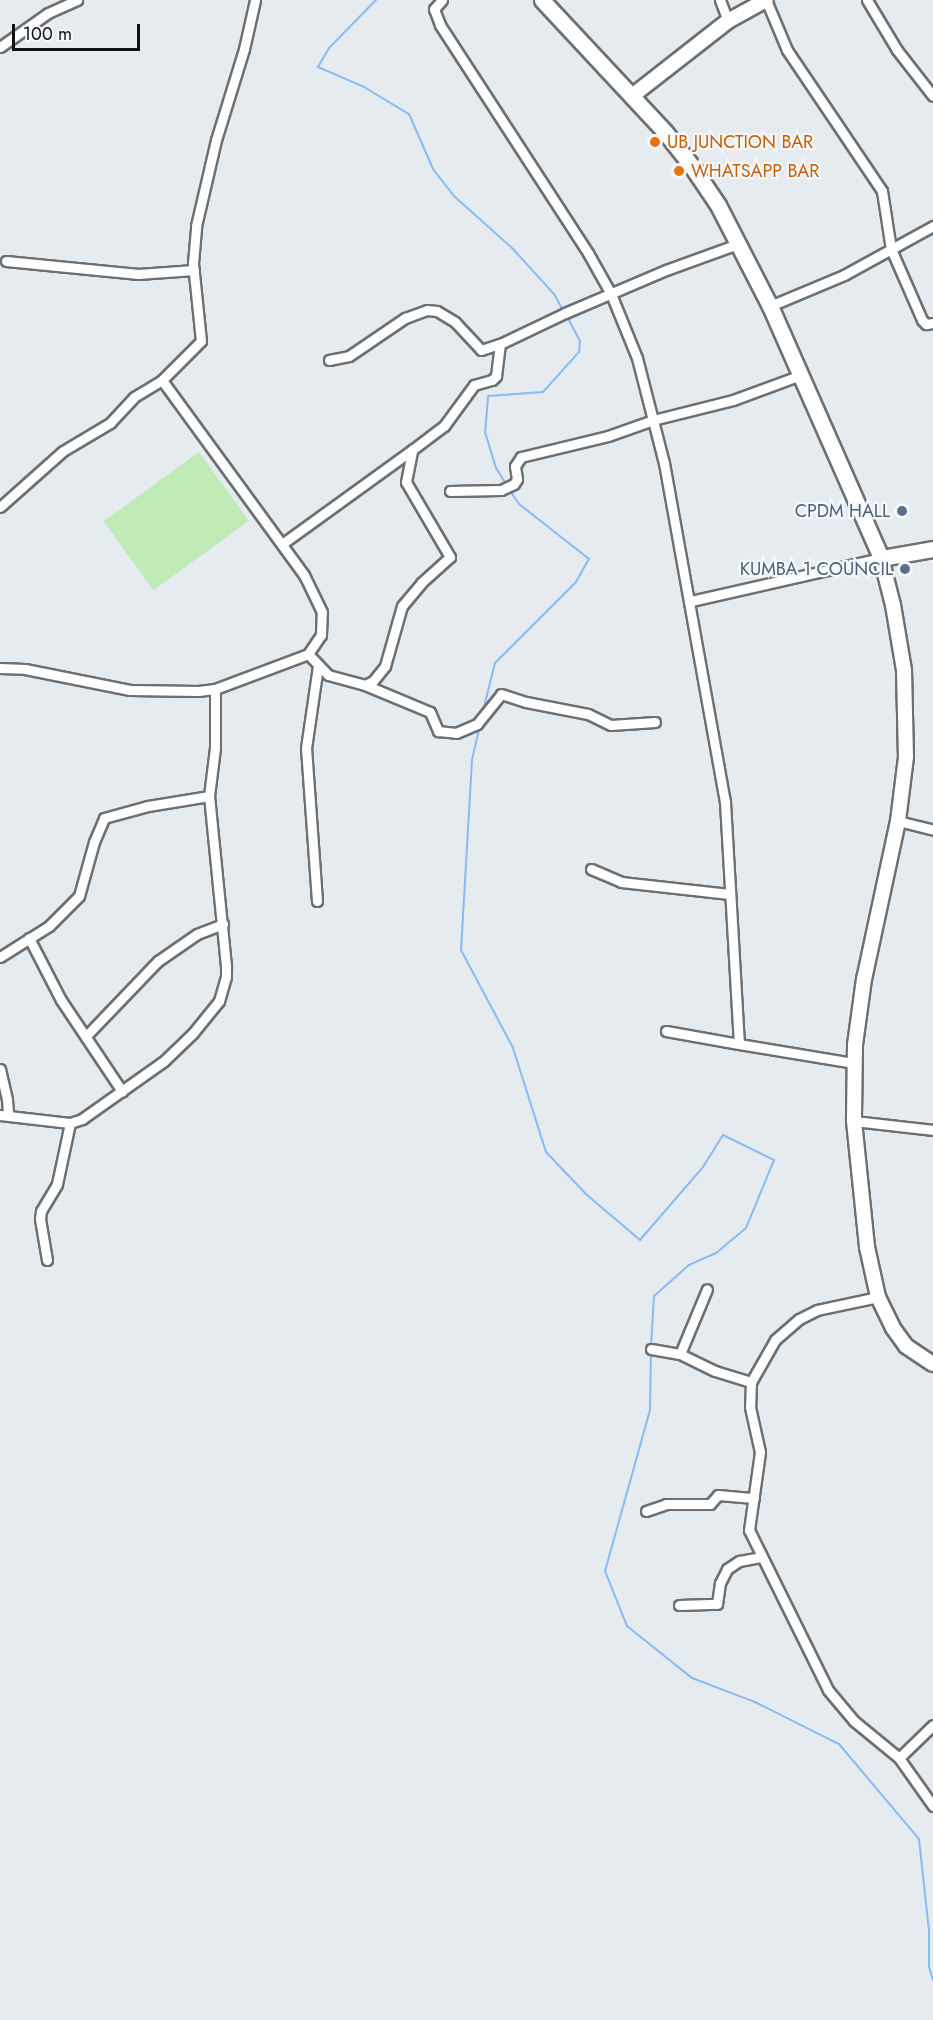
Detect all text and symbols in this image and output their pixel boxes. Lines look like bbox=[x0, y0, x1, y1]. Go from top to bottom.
scale bar bbox=[15, 12, 142, 50]
text: 100 m bbox=[23, 21, 72, 47]
place label: UB JUNCTION BAR bbox=[667, 131, 813, 153]
marker: UB JUNCTION BAR bbox=[648, 135, 662, 149]
place label: WHATSAPP BAR bbox=[691, 160, 819, 182]
marker: WHATSAPP BAR bbox=[672, 164, 686, 178]
place label: CPDM HALL bbox=[795, 500, 890, 522]
marker: CPDM HALL bbox=[895, 504, 909, 518]
place label: KUMBA 1 COUNCIL bbox=[740, 558, 893, 580]
marker: KUMBA 1 COUNCIL bbox=[898, 562, 912, 576]

